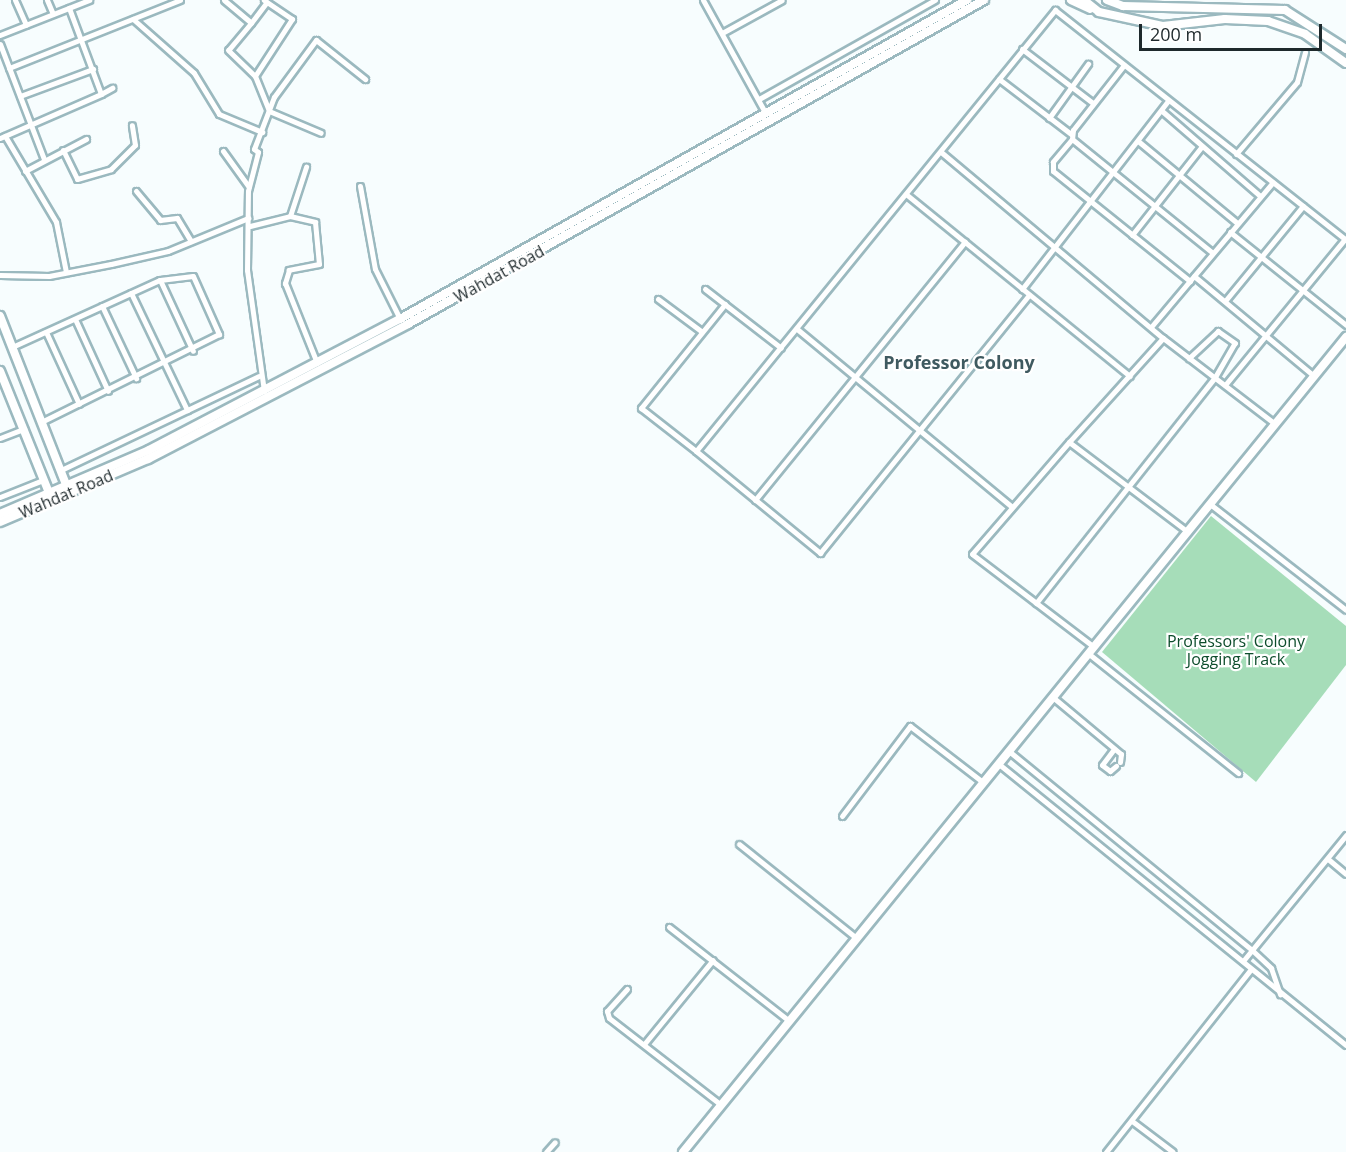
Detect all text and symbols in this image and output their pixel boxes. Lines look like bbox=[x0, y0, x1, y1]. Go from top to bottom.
scale bar bbox=[1142, 12, 1325, 50]
text: 200 m bbox=[1150, 22, 1202, 46]
street label: Wahdat Road bbox=[451, 241, 547, 307]
district label: Professor Colony bbox=[883, 351, 1035, 373]
street label: Wahdat Road bbox=[16, 466, 116, 522]
park label: Professors' Colony Jogging Track bbox=[1167, 631, 1305, 669]

